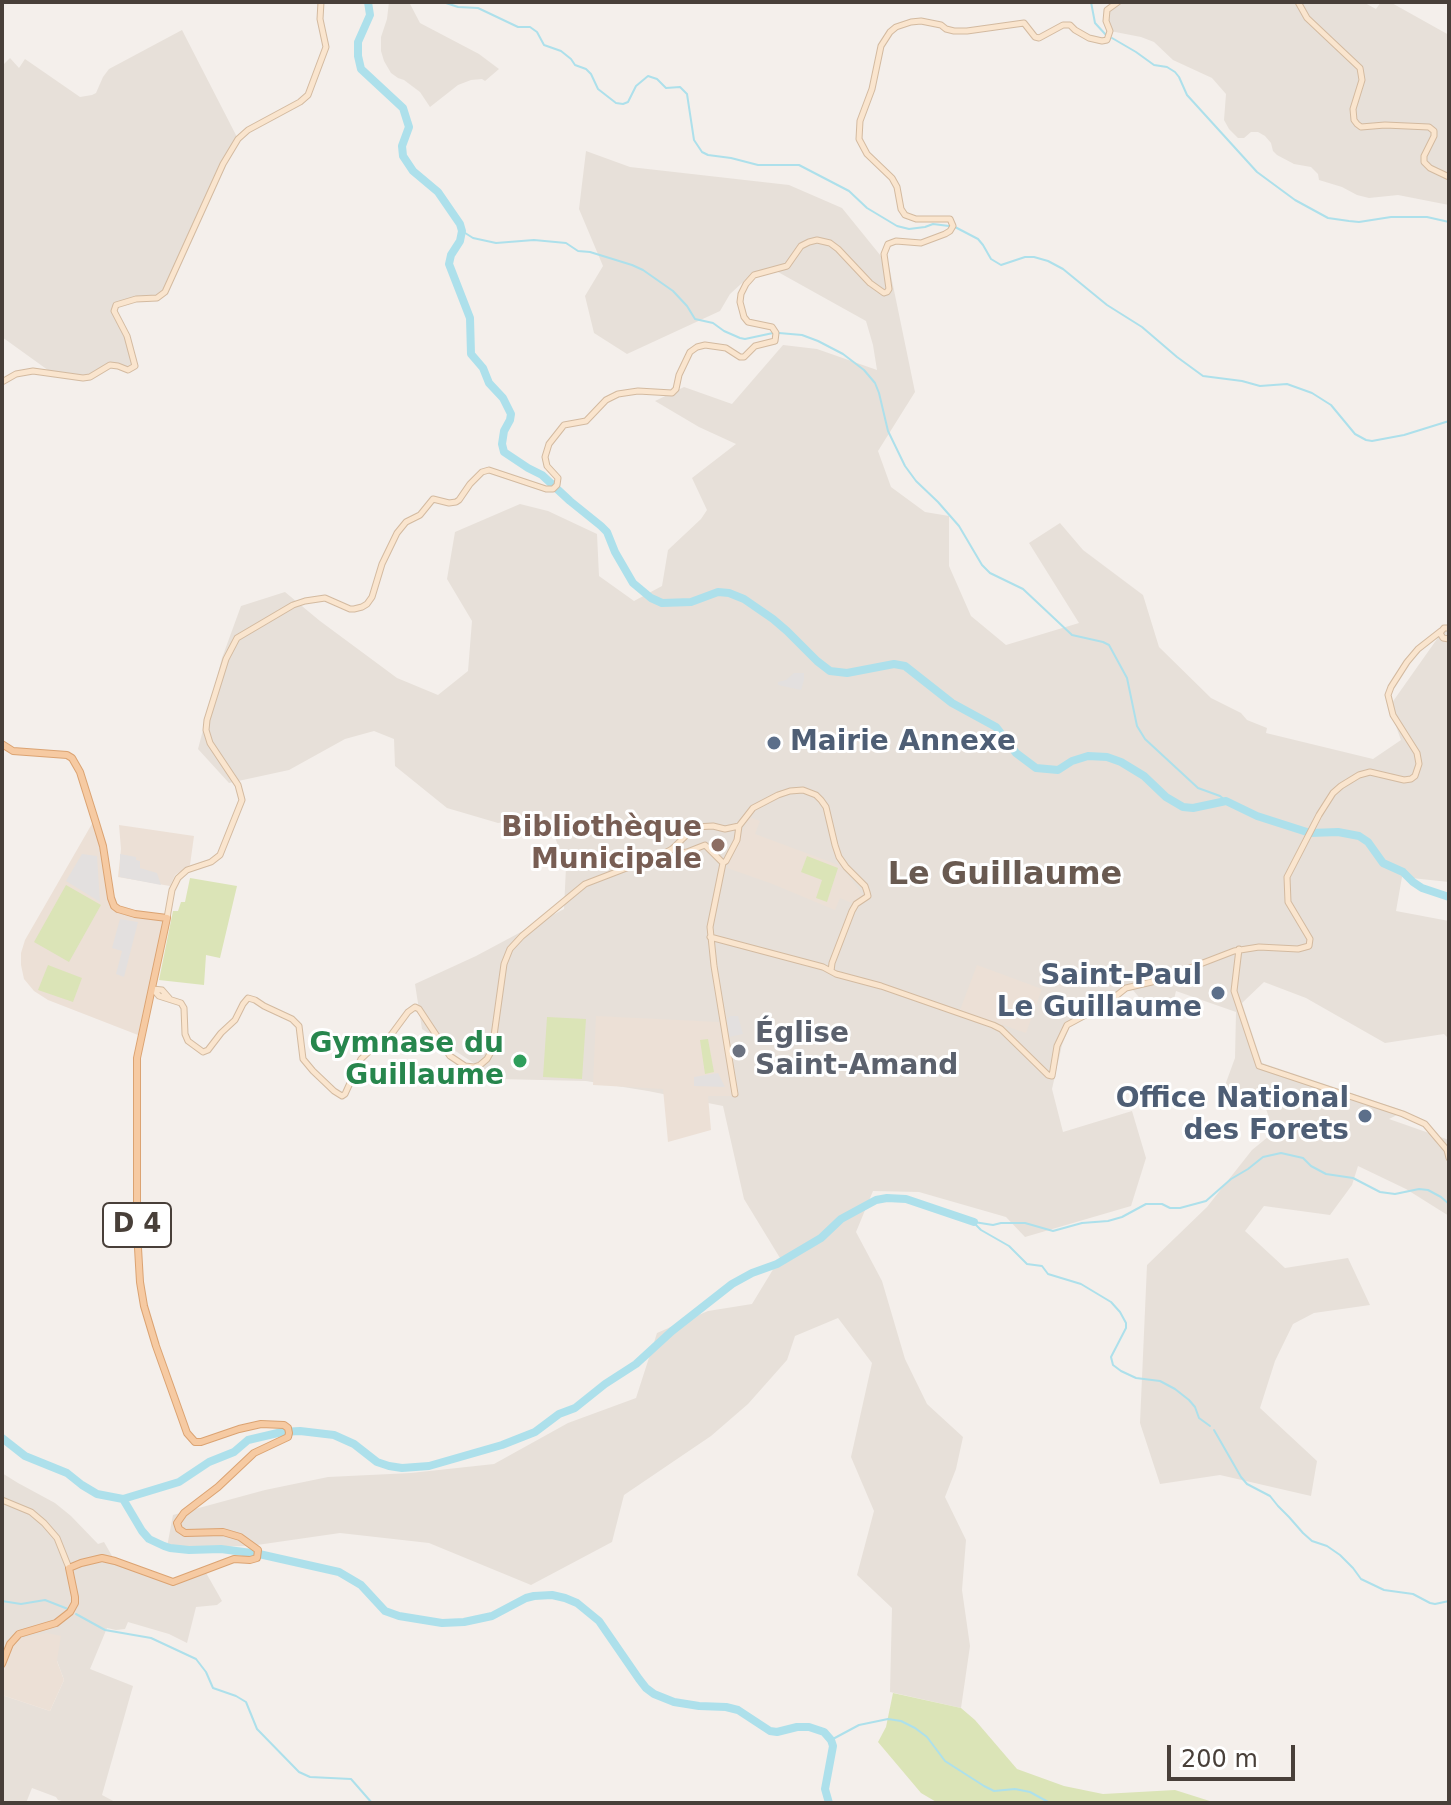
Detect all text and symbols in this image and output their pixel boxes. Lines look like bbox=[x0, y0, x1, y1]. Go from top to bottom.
place label: Mairie Annexe bbox=[790, 726, 1016, 760]
marker: Mairie Annexe bbox=[765, 734, 783, 752]
place label: Bibliothèque Municipale bbox=[501, 812, 702, 878]
marker: Bibliothèque Municipale bbox=[709, 836, 727, 854]
district label: Le Guillaume bbox=[888, 857, 1122, 895]
place label: Saint-Paul Le Guillaume bbox=[997, 960, 1202, 1026]
marker: Saint-Paul Le Guillaume bbox=[1209, 984, 1227, 1002]
place label: Église Saint-Amand bbox=[755, 1018, 958, 1084]
place label: Gymnase du Guillaume bbox=[309, 1028, 504, 1094]
marker: Église Saint-Amand bbox=[730, 1042, 748, 1060]
marker: Gymnase du Guillaume bbox=[511, 1052, 529, 1070]
place label: Office National des Forets bbox=[1116, 1083, 1349, 1149]
marker: Office National des Forets bbox=[1356, 1107, 1374, 1125]
road number: D 4 bbox=[103, 1203, 171, 1247]
scale bar bbox=[1171, 1729, 1299, 1779]
text: 200 m bbox=[1181, 1745, 1258, 1773]

